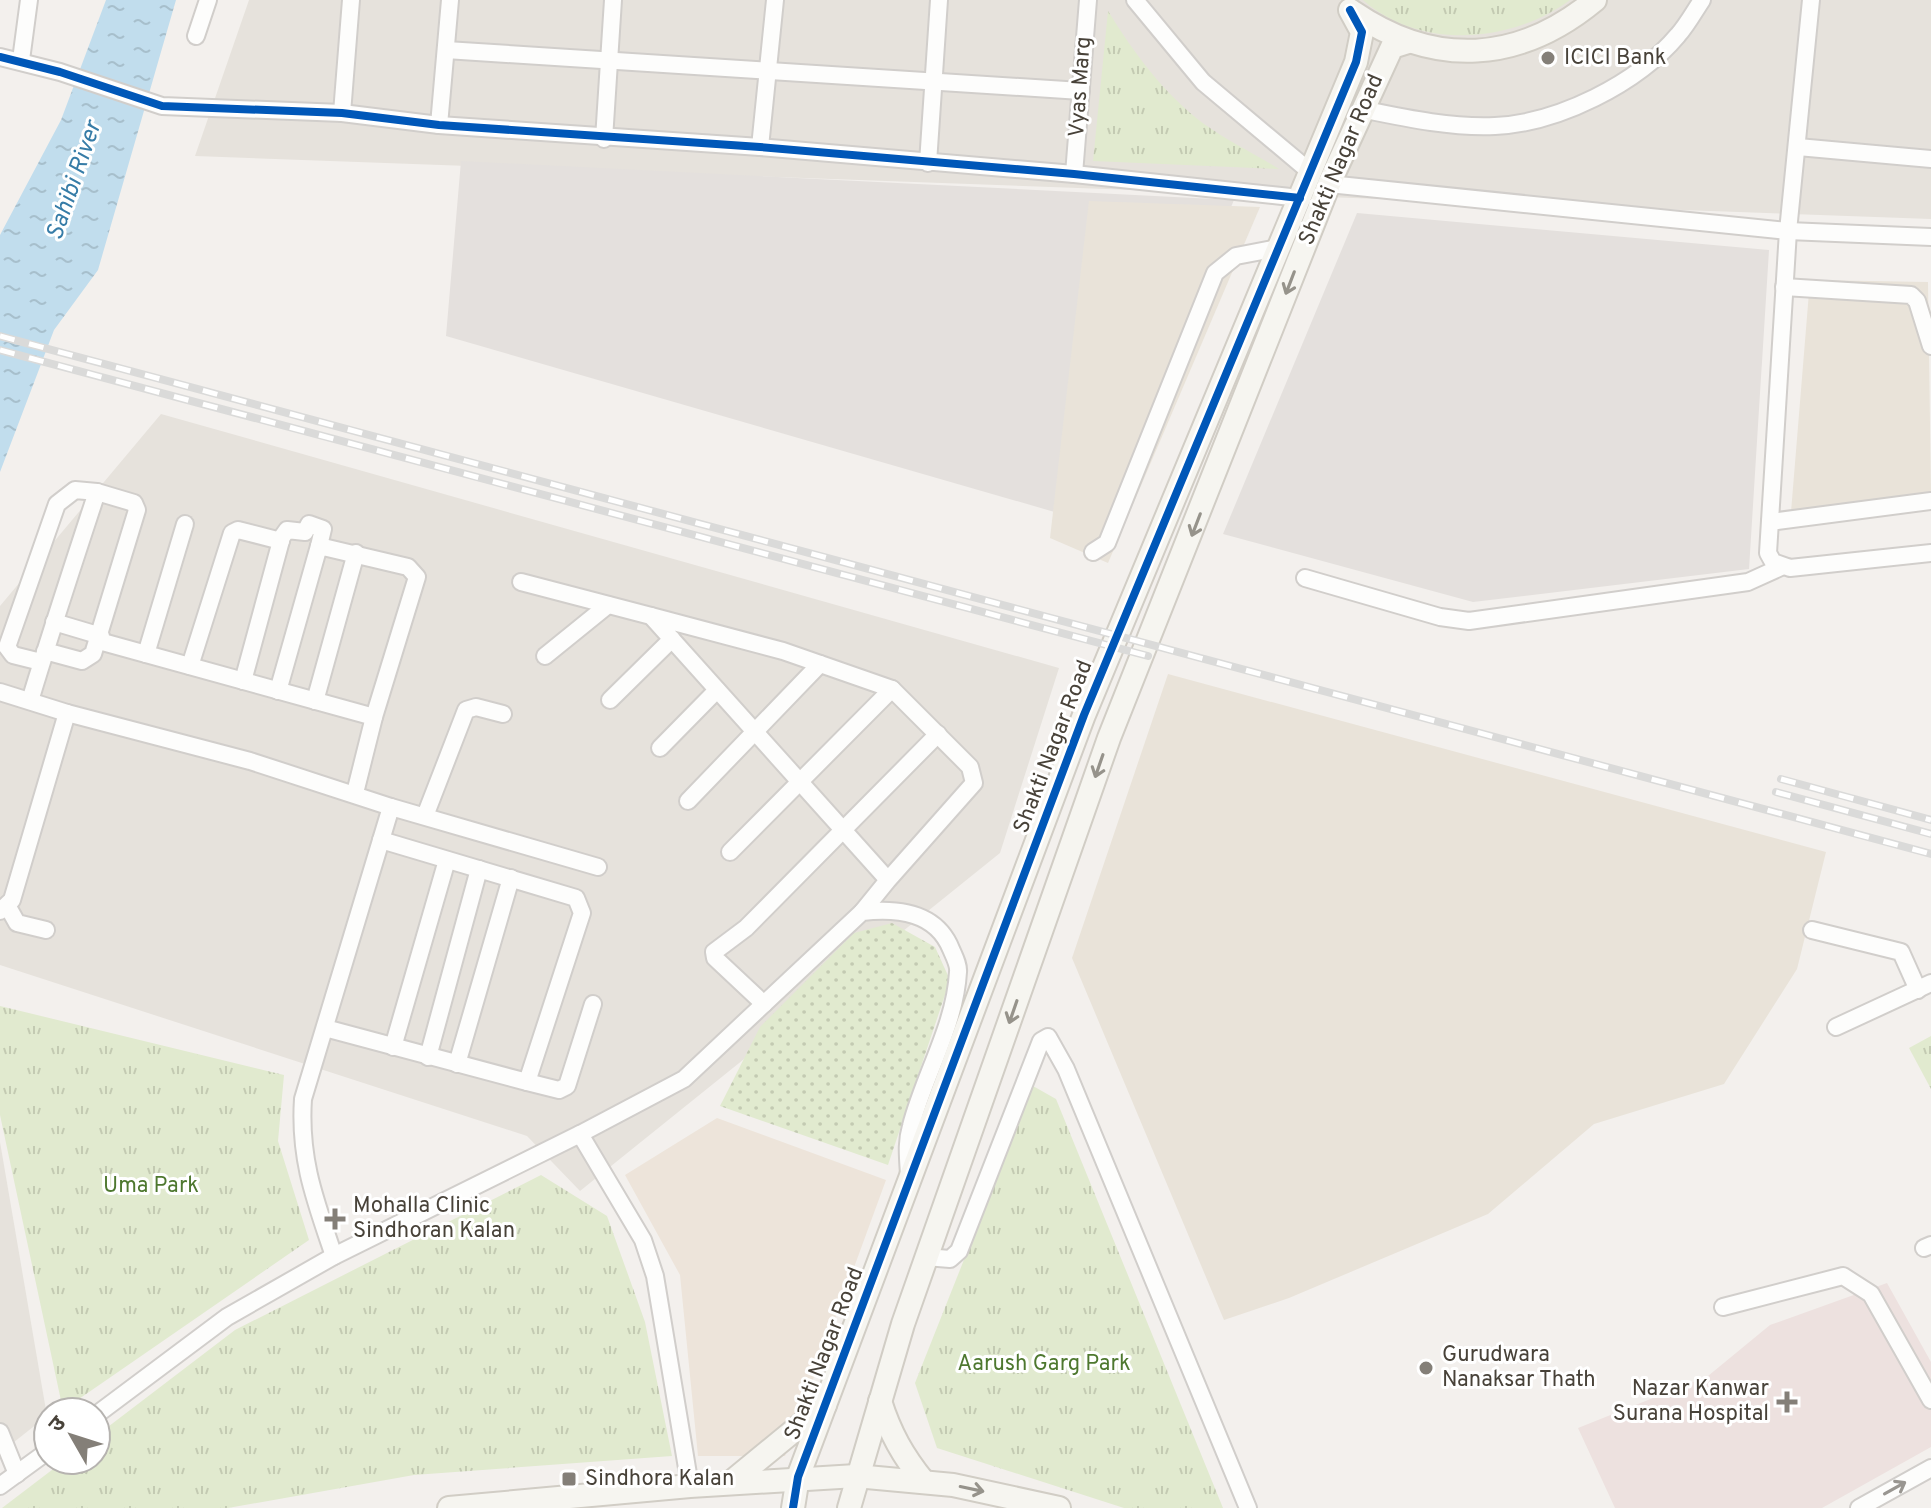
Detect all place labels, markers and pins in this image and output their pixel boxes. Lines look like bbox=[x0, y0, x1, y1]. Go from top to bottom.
place label: ICICI Bank bbox=[1564, 45, 1666, 72]
marker: ICICI Bank bbox=[1539, 49, 1557, 67]
place label: Mohalla Clinic Sindhoran Kalan bbox=[353, 1193, 515, 1245]
marker: Mohalla Clinic Sindhoran Kalan bbox=[324, 1208, 346, 1230]
place label: Gurudwara Nanaksar Thath bbox=[1442, 1342, 1596, 1394]
marker: Gurudwara Nanaksar Thath bbox=[1417, 1359, 1435, 1377]
place label: Nazar Kanwar Surana Hospital bbox=[1613, 1376, 1769, 1428]
marker: Nazar Kanwar Surana Hospital bbox=[1776, 1391, 1798, 1413]
place label: Sindhora Kalan bbox=[585, 1466, 734, 1493]
marker: Sindhora Kalan bbox=[560, 1470, 578, 1488]

